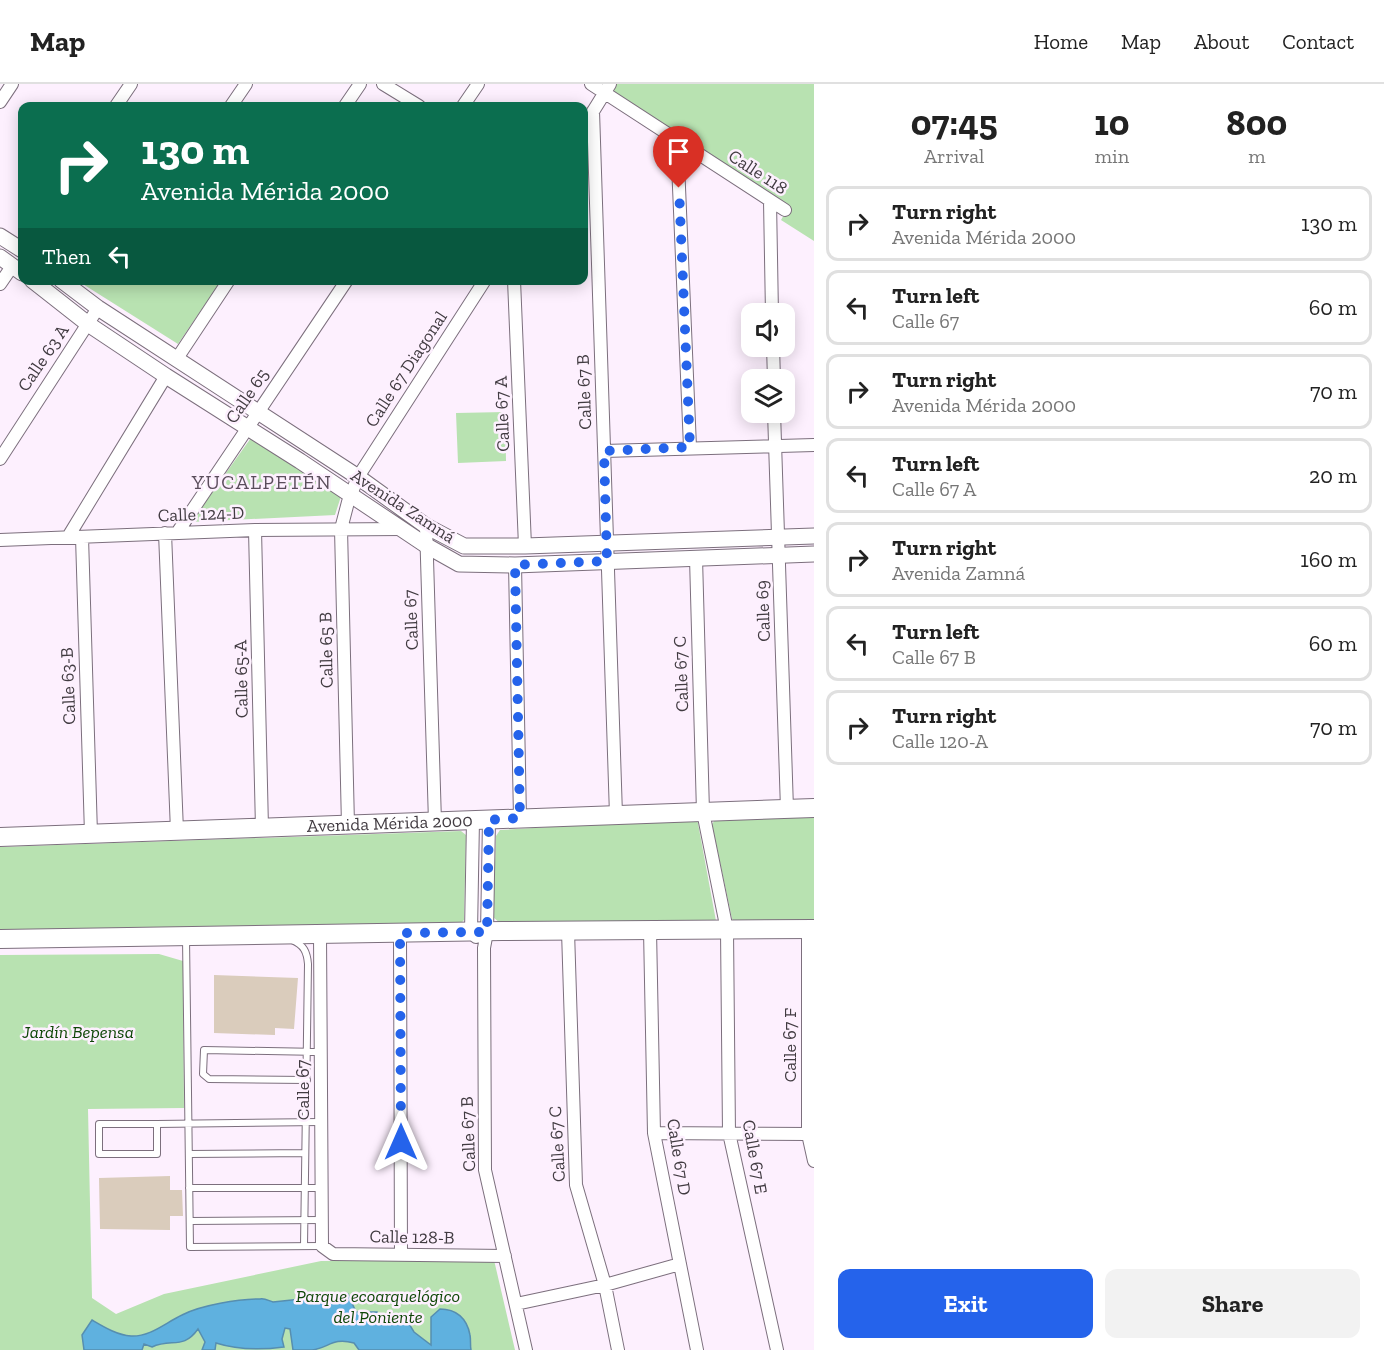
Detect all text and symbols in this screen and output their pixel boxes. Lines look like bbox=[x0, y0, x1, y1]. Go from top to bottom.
text: Map bbox=[30, 25, 85, 58]
text: Home bbox=[1034, 29, 1088, 54]
text: Map bbox=[1121, 29, 1161, 54]
text: About bbox=[1194, 29, 1249, 54]
text: Contact bbox=[1282, 29, 1354, 54]
text: 07:45 bbox=[911, 101, 998, 144]
text: 10 bbox=[1094, 101, 1130, 144]
text: 800 bbox=[1226, 101, 1287, 144]
text: 130 m bbox=[141, 124, 249, 175]
icon: right bbox=[42, 126, 120, 204]
pin bbox=[653, 126, 704, 188]
icon: arrive bbox=[662, 135, 695, 168]
text: Arrival bbox=[924, 144, 984, 168]
text: min bbox=[1095, 144, 1129, 168]
text: m bbox=[1248, 144, 1265, 168]
street label: Calle 118 bbox=[724, 145, 792, 199]
text: Avenida Mérida 2000 bbox=[141, 175, 390, 207]
text: Turn right bbox=[892, 198, 996, 225]
icon: right bbox=[841, 207, 874, 240]
text: 130 m bbox=[1301, 210, 1357, 237]
text: Avenida Mérida 2000 bbox=[892, 225, 1076, 249]
icon: left bbox=[103, 240, 136, 273]
text: Then bbox=[42, 243, 91, 270]
text: Turn left bbox=[892, 282, 979, 309]
icon: left bbox=[841, 291, 874, 324]
text: 60 m bbox=[1309, 294, 1357, 321]
map controls bbox=[741, 303, 795, 423]
button: sound bbox=[741, 303, 795, 357]
street label: Calle 67 Diagonal bbox=[360, 307, 452, 431]
text: Calle 67 bbox=[892, 309, 959, 333]
street label: Calle 63 A bbox=[13, 320, 74, 396]
street label: Calle 67 B bbox=[572, 354, 596, 430]
street label: Calle 65 bbox=[221, 364, 273, 428]
text: Turn right bbox=[892, 366, 996, 393]
button: layers bbox=[741, 369, 795, 423]
street label: Calle 67 A bbox=[490, 375, 514, 452]
icon: right bbox=[841, 375, 874, 408]
text: 70 m bbox=[1310, 378, 1357, 405]
text: Avenida Mérida 2000 bbox=[892, 393, 1076, 417]
text: Turn left bbox=[892, 450, 979, 477]
icon: left bbox=[841, 459, 874, 492]
text: 20 m bbox=[1309, 462, 1357, 489]
street label: Avenida Zamná bbox=[347, 464, 459, 548]
district label: YUCALPETÉN bbox=[191, 470, 332, 494]
text: Calle 67 A bbox=[892, 477, 976, 501]
street label: Calle 124-D bbox=[157, 501, 245, 527]
text: Turn right bbox=[892, 534, 996, 561]
icon: right bbox=[841, 543, 874, 576]
text: 160 m bbox=[1300, 546, 1357, 573]
text: Avenida Zamná bbox=[892, 561, 1025, 585]
street label: Calle 69 bbox=[751, 580, 775, 642]
street label: Calle 67 bbox=[399, 589, 423, 651]
street label: Calle 65 B bbox=[314, 612, 338, 688]
text: Turn left bbox=[892, 618, 979, 645]
icon: left bbox=[841, 627, 874, 660]
text: 60 m bbox=[1309, 630, 1357, 657]
street label: Calle 67 C bbox=[669, 636, 693, 712]
street label: Calle 65-A bbox=[229, 639, 253, 718]
text: Calle 67 B bbox=[892, 645, 976, 669]
street label: Calle 63-B bbox=[56, 647, 80, 725]
text: Turn right bbox=[892, 702, 996, 729]
icon: right bbox=[841, 711, 874, 744]
text: 70 m bbox=[1310, 714, 1357, 741]
text: Calle 120-A bbox=[892, 729, 988, 753]
street label: Avenida Mérida 2000 bbox=[306, 809, 473, 837]
street label: Calle 67 F bbox=[779, 1008, 801, 1082]
park label: Jardín Bepensa bbox=[21, 1021, 134, 1043]
street label: Calle 67 bbox=[292, 1059, 314, 1120]
street label: Calle 67 B bbox=[456, 1096, 480, 1172]
street label: Calle 67 C bbox=[544, 1105, 570, 1183]
position arrow bbox=[369, 1110, 433, 1174]
street label: Calle 67 D bbox=[662, 1117, 696, 1197]
street label: Calle 67 E bbox=[738, 1118, 772, 1196]
street label: Calle 128-B bbox=[369, 1225, 455, 1249]
button: Exit bbox=[838, 1269, 1093, 1338]
button: Share bbox=[1105, 1269, 1360, 1338]
park label: Parque ecoarquelógico del Poniente bbox=[296, 1285, 460, 1328]

